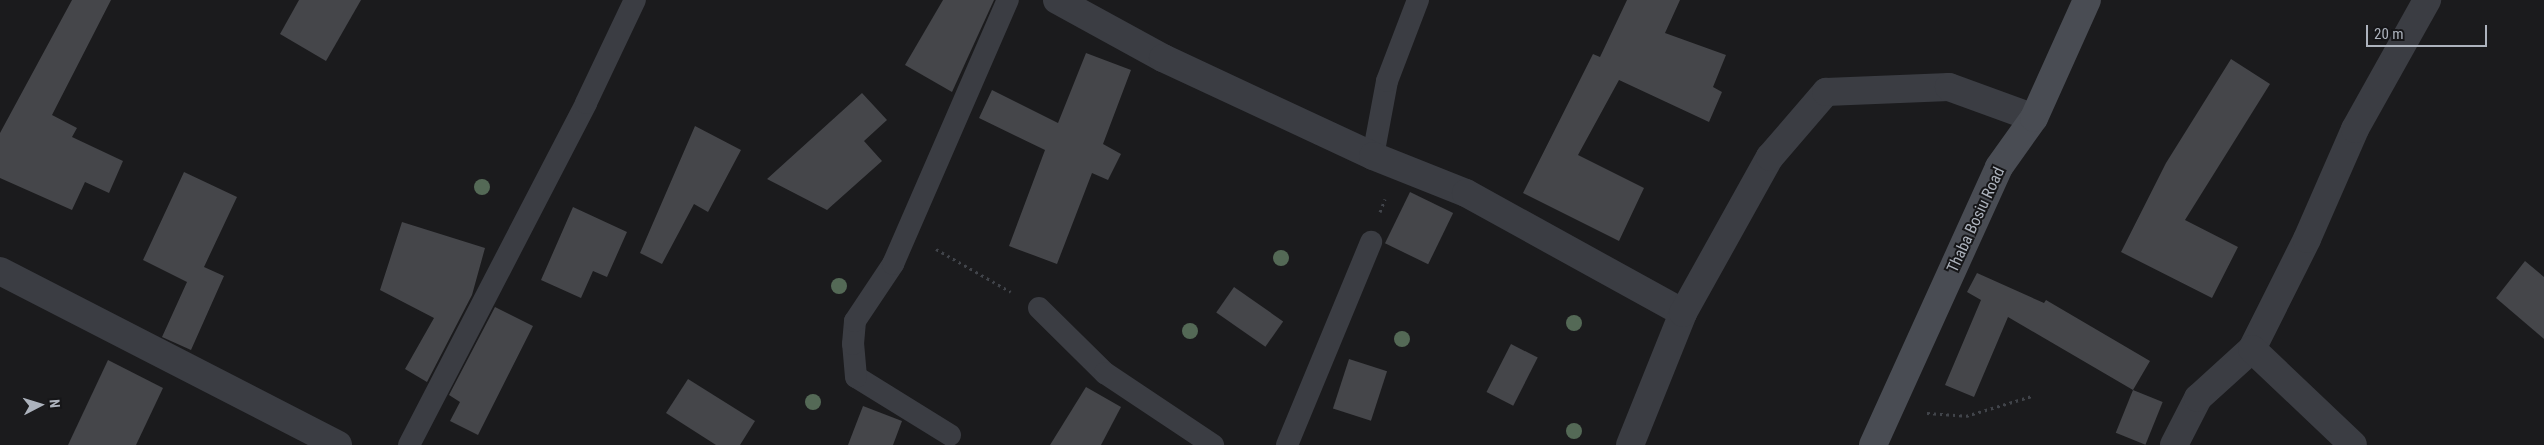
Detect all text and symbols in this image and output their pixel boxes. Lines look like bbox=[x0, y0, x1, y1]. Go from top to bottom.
scale bar bbox=[2369, 15, 2490, 47]
text: 20 m bbox=[2374, 25, 2404, 43]
street label: Thaba Bosiu Road bbox=[1943, 164, 2009, 276]
north arrow bbox=[15, 380, 65, 430]
text: N bbox=[47, 399, 63, 409]

